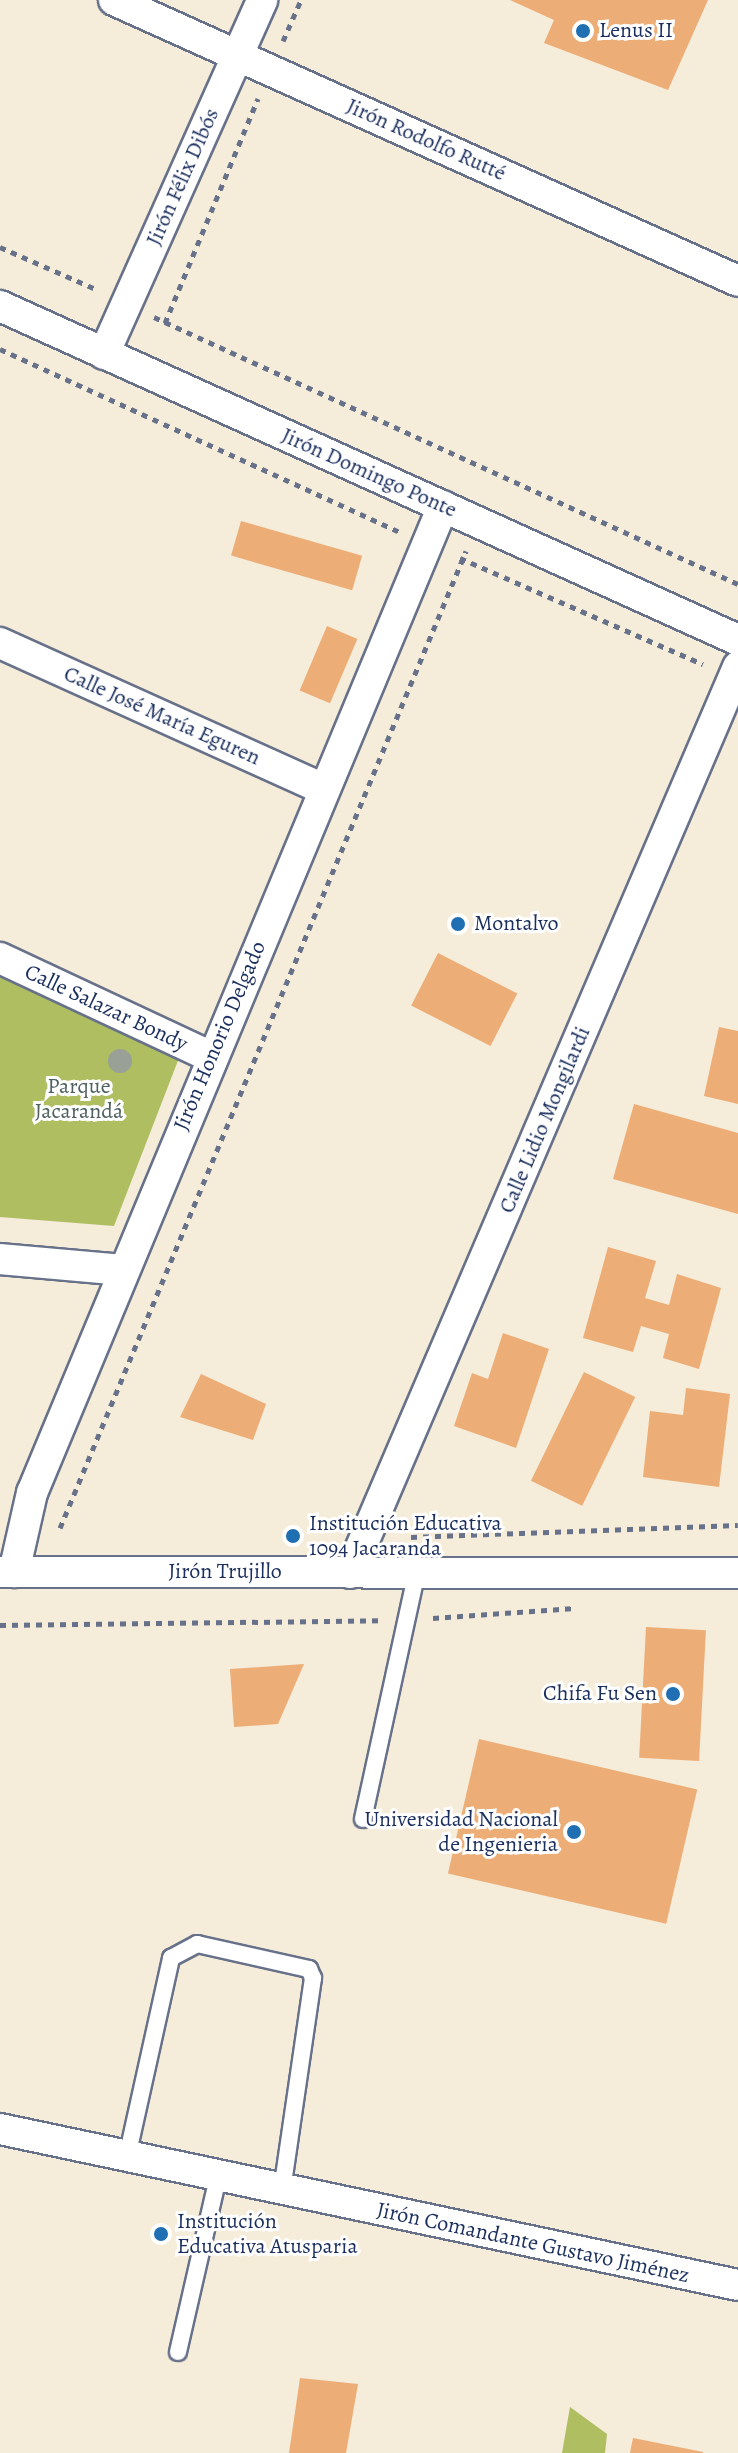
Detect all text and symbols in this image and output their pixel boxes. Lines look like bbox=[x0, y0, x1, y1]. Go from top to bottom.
place label: Lenus II bbox=[599, 18, 673, 44]
marker: Lenus II bbox=[574, 22, 592, 40]
street label: Jirón Rodolfo Rutté bbox=[342, 93, 510, 187]
street label: Jirón Félix Dibós bbox=[141, 104, 225, 250]
street label: Jirón Domingo Ponte bbox=[277, 422, 461, 524]
street label: Calle José María Eguren bbox=[60, 661, 264, 771]
place label: Montalvo bbox=[474, 911, 558, 937]
marker: Montalvo bbox=[449, 915, 467, 933]
street label: Jirón Honorio Delgado bbox=[168, 937, 272, 1135]
street label: Calle Salazar Bondy bbox=[20, 959, 192, 1057]
street label: Calle Lidio Mongilardi bbox=[494, 1023, 596, 1217]
park label: Parque Jacarandá bbox=[35, 1073, 123, 1124]
place label: Institución Educativa 1094 Jacaranda bbox=[309, 1510, 502, 1562]
marker: Institución Educativa 1094 Jacaranda bbox=[284, 1527, 302, 1545]
street label: Jirón Trujillo bbox=[168, 1559, 282, 1585]
place label: Chifa Fu Sen bbox=[543, 1681, 657, 1707]
marker: Chifa Fu Sen bbox=[664, 1685, 682, 1703]
place label: Universidad Nacional de Ingenieria bbox=[364, 1806, 558, 1858]
marker: Universidad Nacional de Ingenieria bbox=[565, 1823, 583, 1841]
street label: Jirón Comandante Gustavo Jiménez bbox=[374, 2197, 692, 2289]
place label: Institución Educativa Atusparia bbox=[177, 2208, 358, 2260]
marker: Institución Educativa Atusparia bbox=[152, 2225, 170, 2243]

